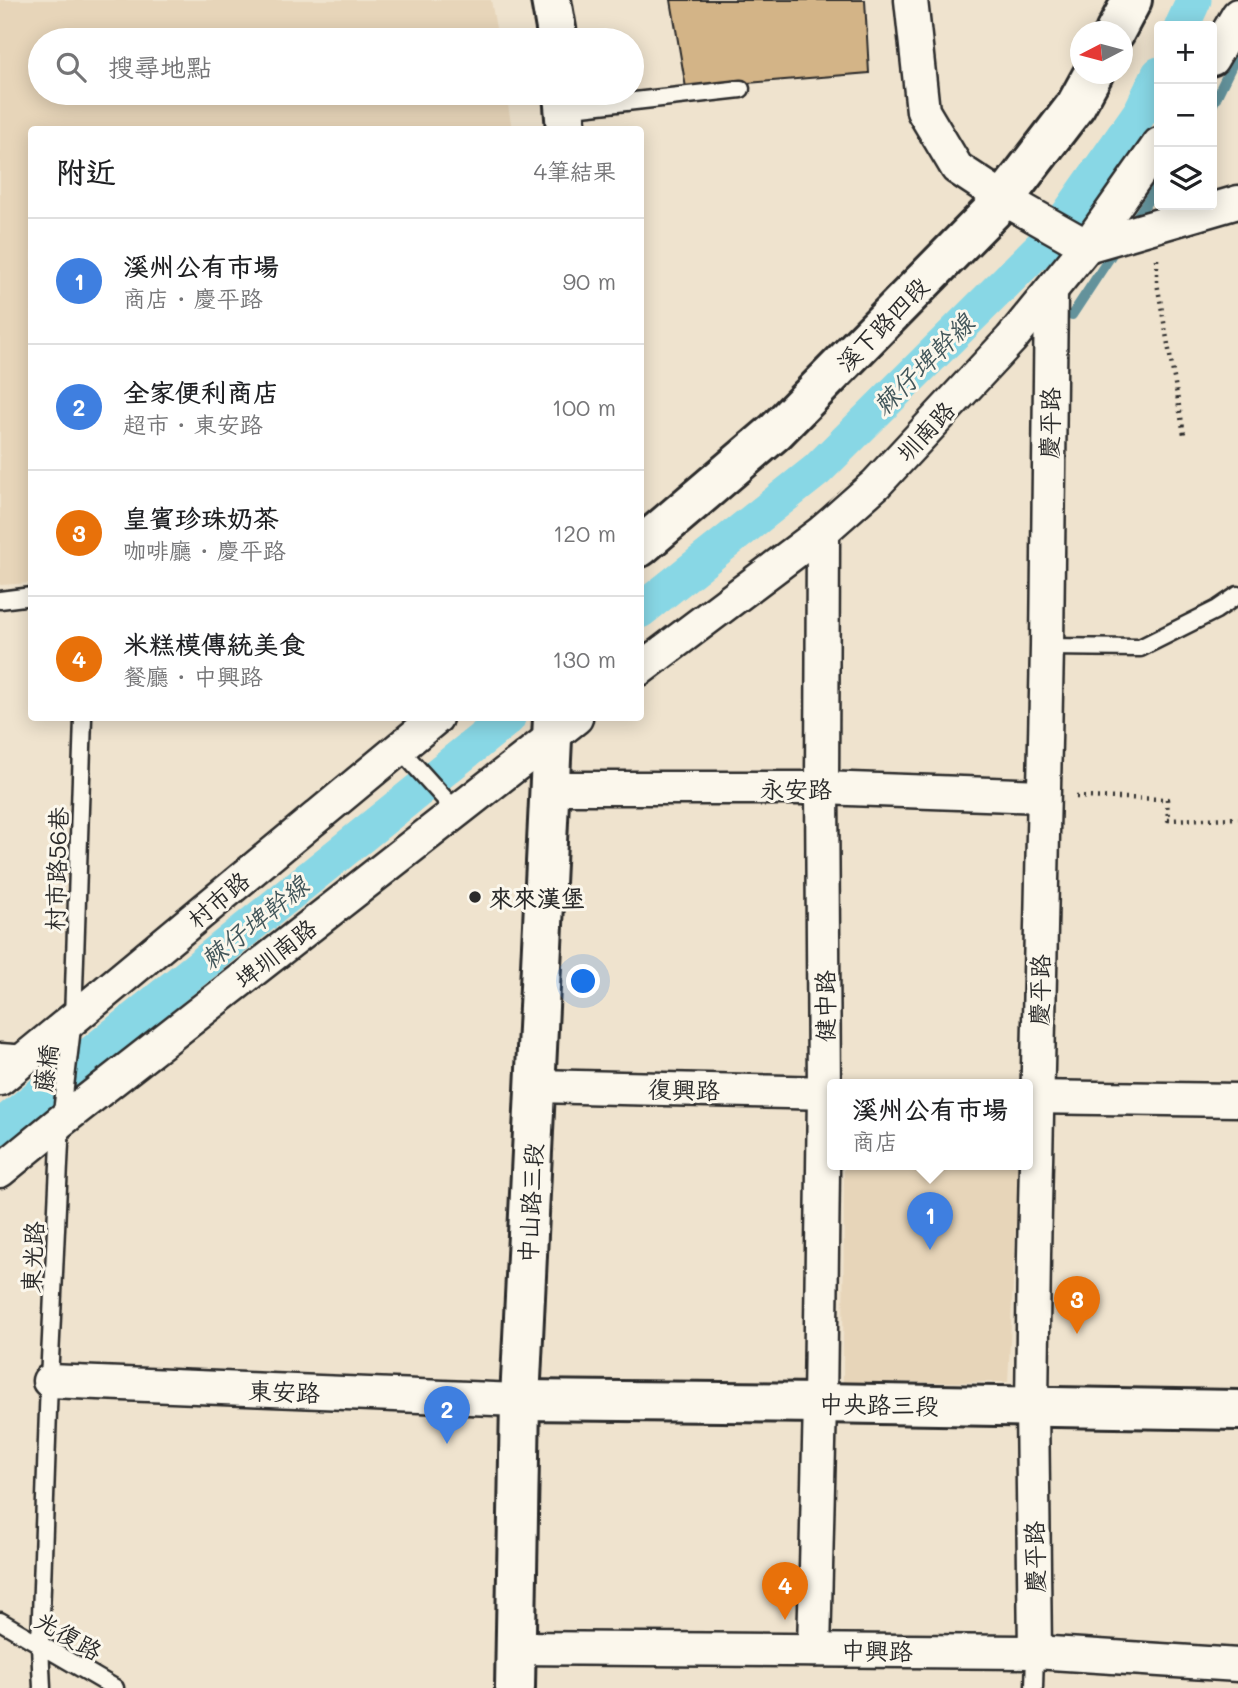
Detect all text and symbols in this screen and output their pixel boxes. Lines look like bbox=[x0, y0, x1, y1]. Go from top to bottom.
north arrow bbox=[1070, 21, 1133, 84]
map controls bbox=[1154, 21, 1217, 210]
button: + bbox=[1154, 21, 1217, 84]
search box bbox=[28, 28, 644, 105]
icon: search bbox=[52, 48, 90, 86]
text: 搜尋地點 bbox=[108, 50, 212, 84]
button: − bbox=[1154, 84, 1217, 147]
button: layers bbox=[1154, 147, 1217, 210]
text: 附近 bbox=[56, 151, 116, 191]
text: 4筆結果 bbox=[533, 156, 616, 186]
text: 溪州公有市場 bbox=[123, 249, 279, 283]
text: 1 bbox=[74, 266, 84, 296]
text: 90 m bbox=[563, 266, 616, 296]
street label: 溪下路四段 bbox=[829, 270, 935, 378]
text: 商店 · 慶平路 bbox=[123, 283, 263, 313]
water label: 棘仔埤幹線 bbox=[865, 305, 982, 422]
text: 全家便利商店 bbox=[123, 375, 279, 409]
street label: 慶平路 bbox=[1033, 387, 1065, 459]
text: 2 bbox=[73, 392, 85, 422]
text: 100 m bbox=[552, 392, 616, 422]
street label: 圳南路 bbox=[889, 394, 961, 468]
text: 超市 · 東安路 bbox=[123, 409, 263, 439]
text: 皇賓珍珠奶茶 bbox=[123, 501, 279, 535]
text: 3 bbox=[72, 518, 86, 548]
text: 120 m bbox=[553, 518, 616, 548]
text: 咖啡廳 · 慶平路 bbox=[123, 535, 286, 565]
text: 米糕模傳統美食 bbox=[123, 627, 305, 661]
text: 4 bbox=[72, 644, 86, 674]
text: 130 m bbox=[552, 644, 616, 674]
text: 餐廳 · 中興路 bbox=[123, 661, 263, 691]
street label: 永安路 bbox=[760, 773, 832, 804]
street label: 村市路56巷 bbox=[38, 806, 74, 932]
street label: 村市路 bbox=[180, 864, 256, 934]
water label: 棘仔埤幹線 bbox=[193, 867, 317, 976]
place label: 來來漢堡 bbox=[489, 882, 585, 913]
marker: 來來漢堡 bbox=[467, 889, 483, 905]
street label: 埤圳南路 bbox=[228, 911, 322, 995]
street label: 慶平路 bbox=[1023, 954, 1055, 1026]
your location bbox=[566, 964, 600, 998]
street label: 健中路 bbox=[809, 970, 840, 1042]
street label: 藤橋 bbox=[27, 1042, 63, 1094]
street label: 復興路 bbox=[648, 1073, 720, 1105]
popup bbox=[827, 1079, 1033, 1170]
text: 溪州公有市場 bbox=[852, 1092, 1008, 1126]
text: 商店 bbox=[852, 1126, 898, 1156]
street label: 中山路三段 bbox=[511, 1142, 549, 1264]
pin: 1 bbox=[907, 1192, 953, 1250]
street label: 東光路 bbox=[15, 1220, 49, 1294]
pin: 3 bbox=[1054, 1276, 1100, 1334]
street label: 東安路 bbox=[247, 1374, 321, 1408]
pin: 2 bbox=[424, 1386, 470, 1444]
street label: 中央路三段 bbox=[819, 1387, 939, 1421]
street label: 慶平路 bbox=[1018, 1521, 1050, 1593]
pin: 4 bbox=[762, 1562, 808, 1620]
street label: 光復路 bbox=[30, 1604, 108, 1666]
street label: 中興路 bbox=[841, 1634, 913, 1666]

